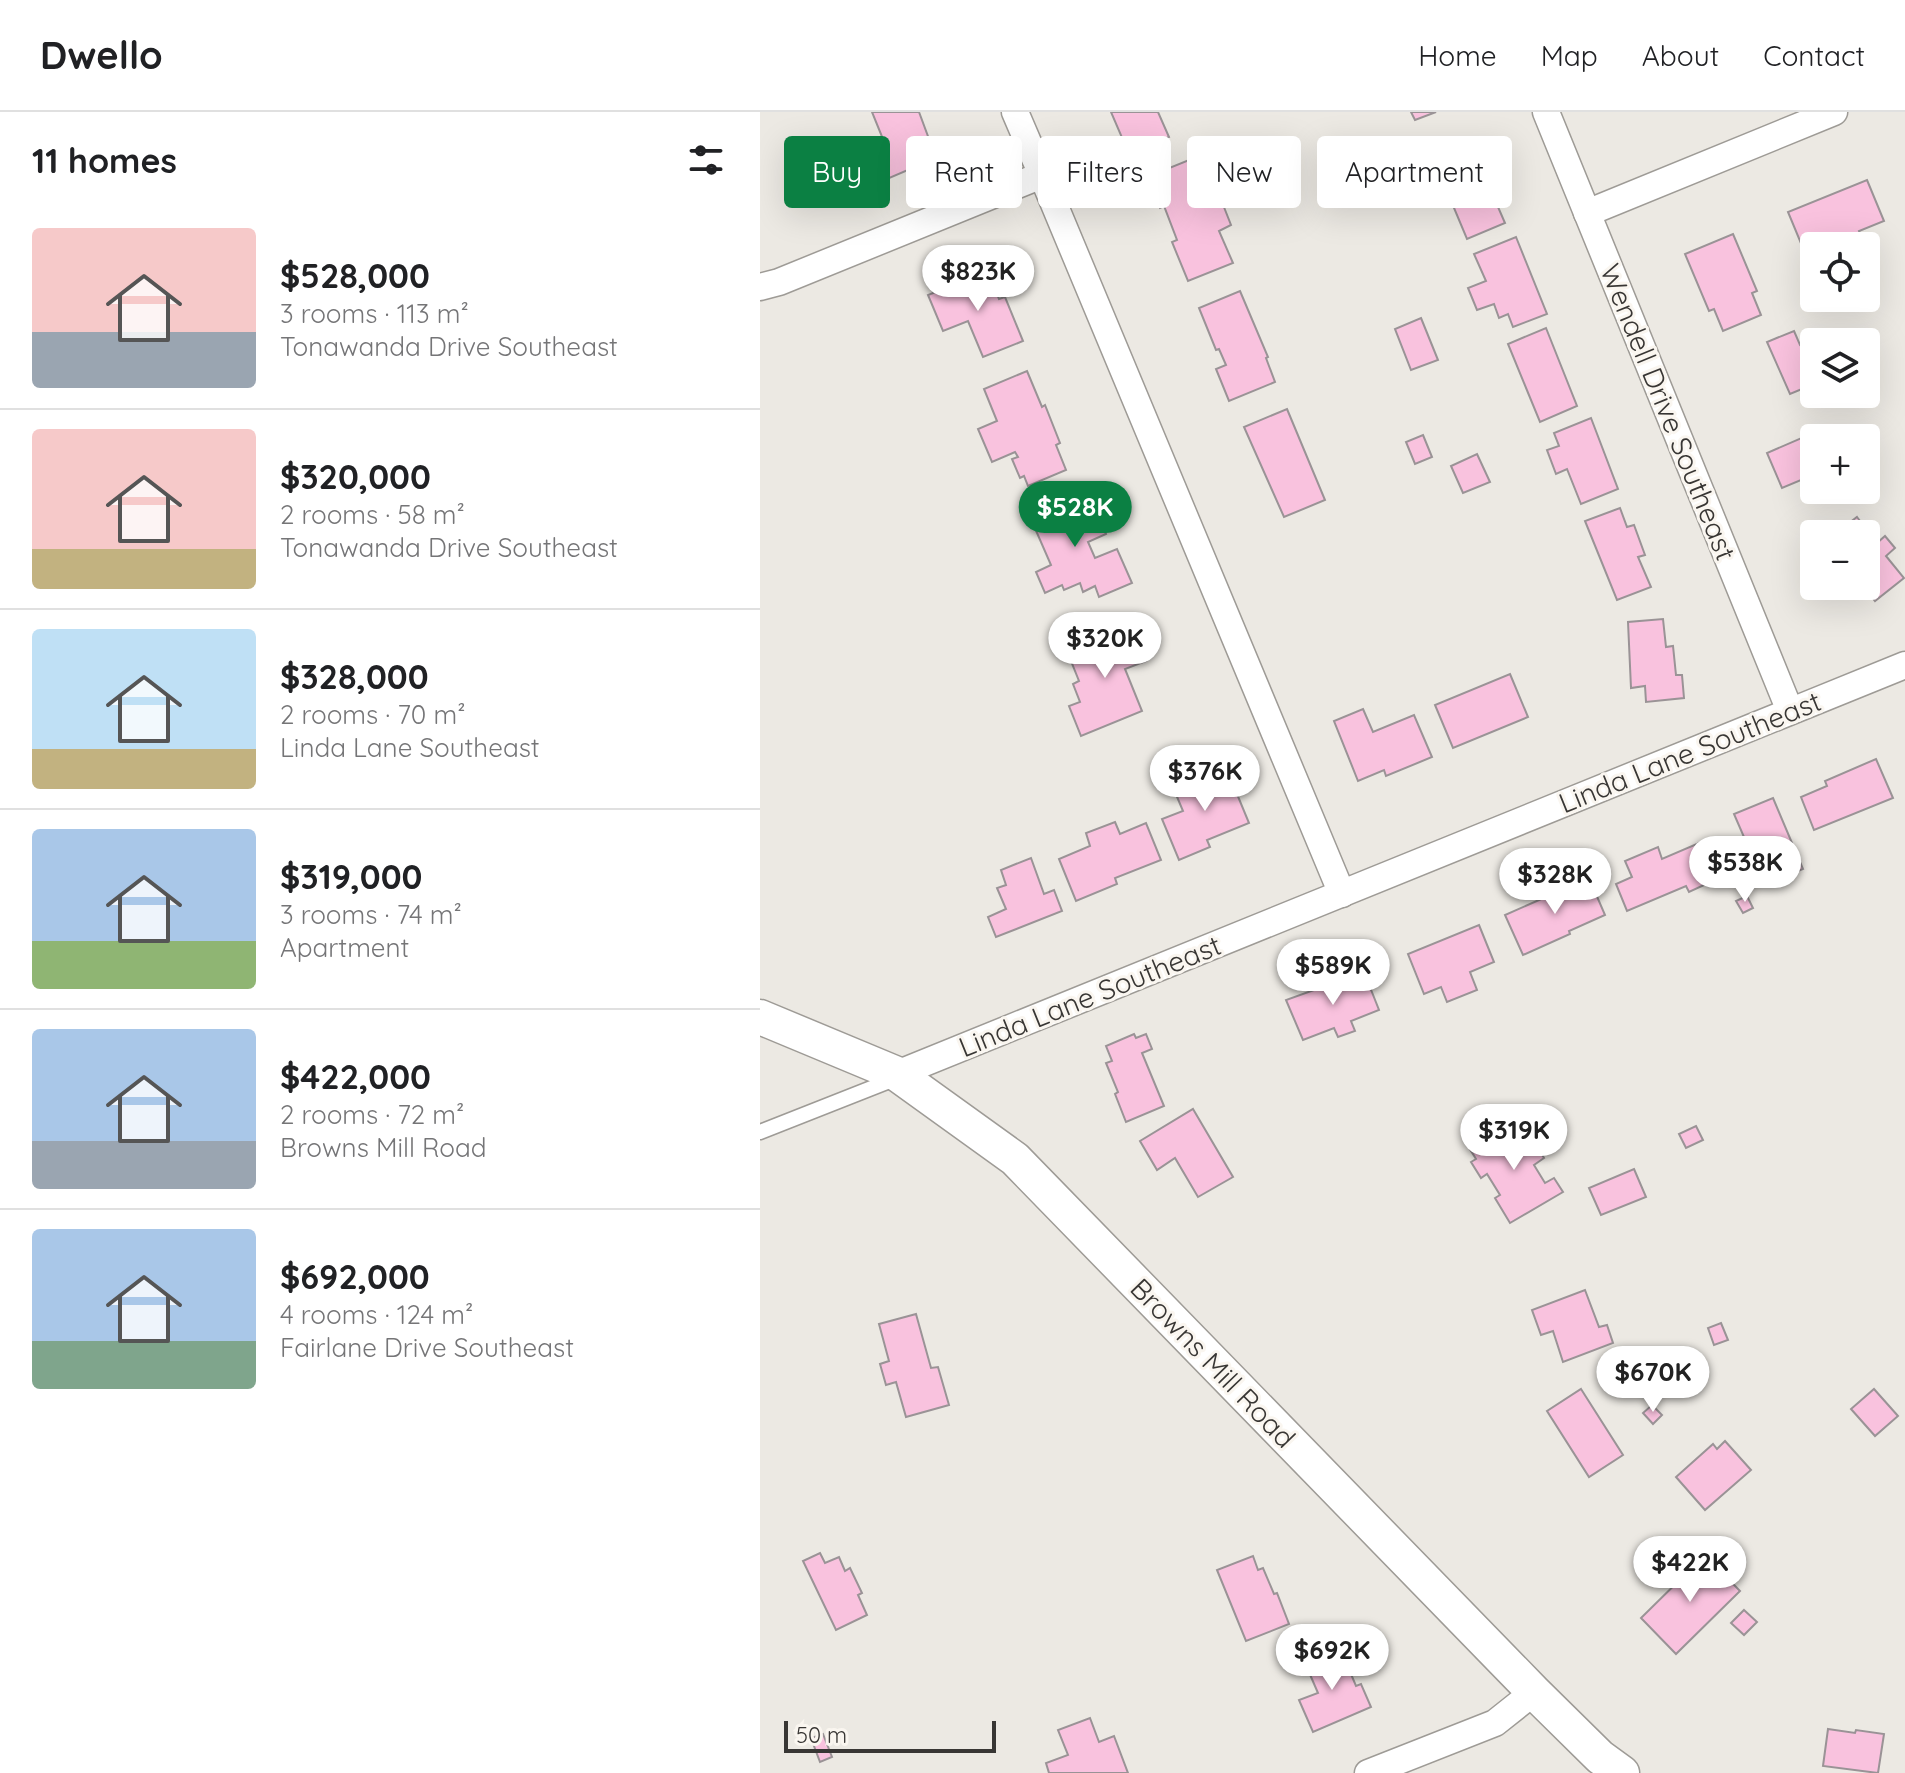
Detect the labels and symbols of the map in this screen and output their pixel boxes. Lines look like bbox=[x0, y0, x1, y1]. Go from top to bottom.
pin: $823K bbox=[922, 245, 1034, 313]
street label: Wendell Drive Southeast bbox=[1593, 259, 1744, 565]
pin: $528K bbox=[1019, 481, 1131, 549]
pin: $320K bbox=[1049, 612, 1161, 680]
street label: Linda Lane Southeast bbox=[1554, 683, 1826, 820]
pin: $376K bbox=[1149, 745, 1261, 813]
pin: $538K bbox=[1689, 836, 1801, 904]
pin: $328K bbox=[1499, 848, 1611, 916]
street label: Linda Lane Southeast bbox=[954, 927, 1226, 1064]
pin: $589K bbox=[1277, 939, 1389, 1007]
pin: $319K bbox=[1458, 1104, 1570, 1172]
street label: Browns Mill Road bbox=[1124, 1270, 1303, 1455]
pin: $670K bbox=[1597, 1346, 1709, 1414]
pin: $422K bbox=[1634, 1536, 1746, 1604]
pin: $692K bbox=[1276, 1624, 1388, 1692]
scale bar bbox=[784, 1717, 996, 1753]

